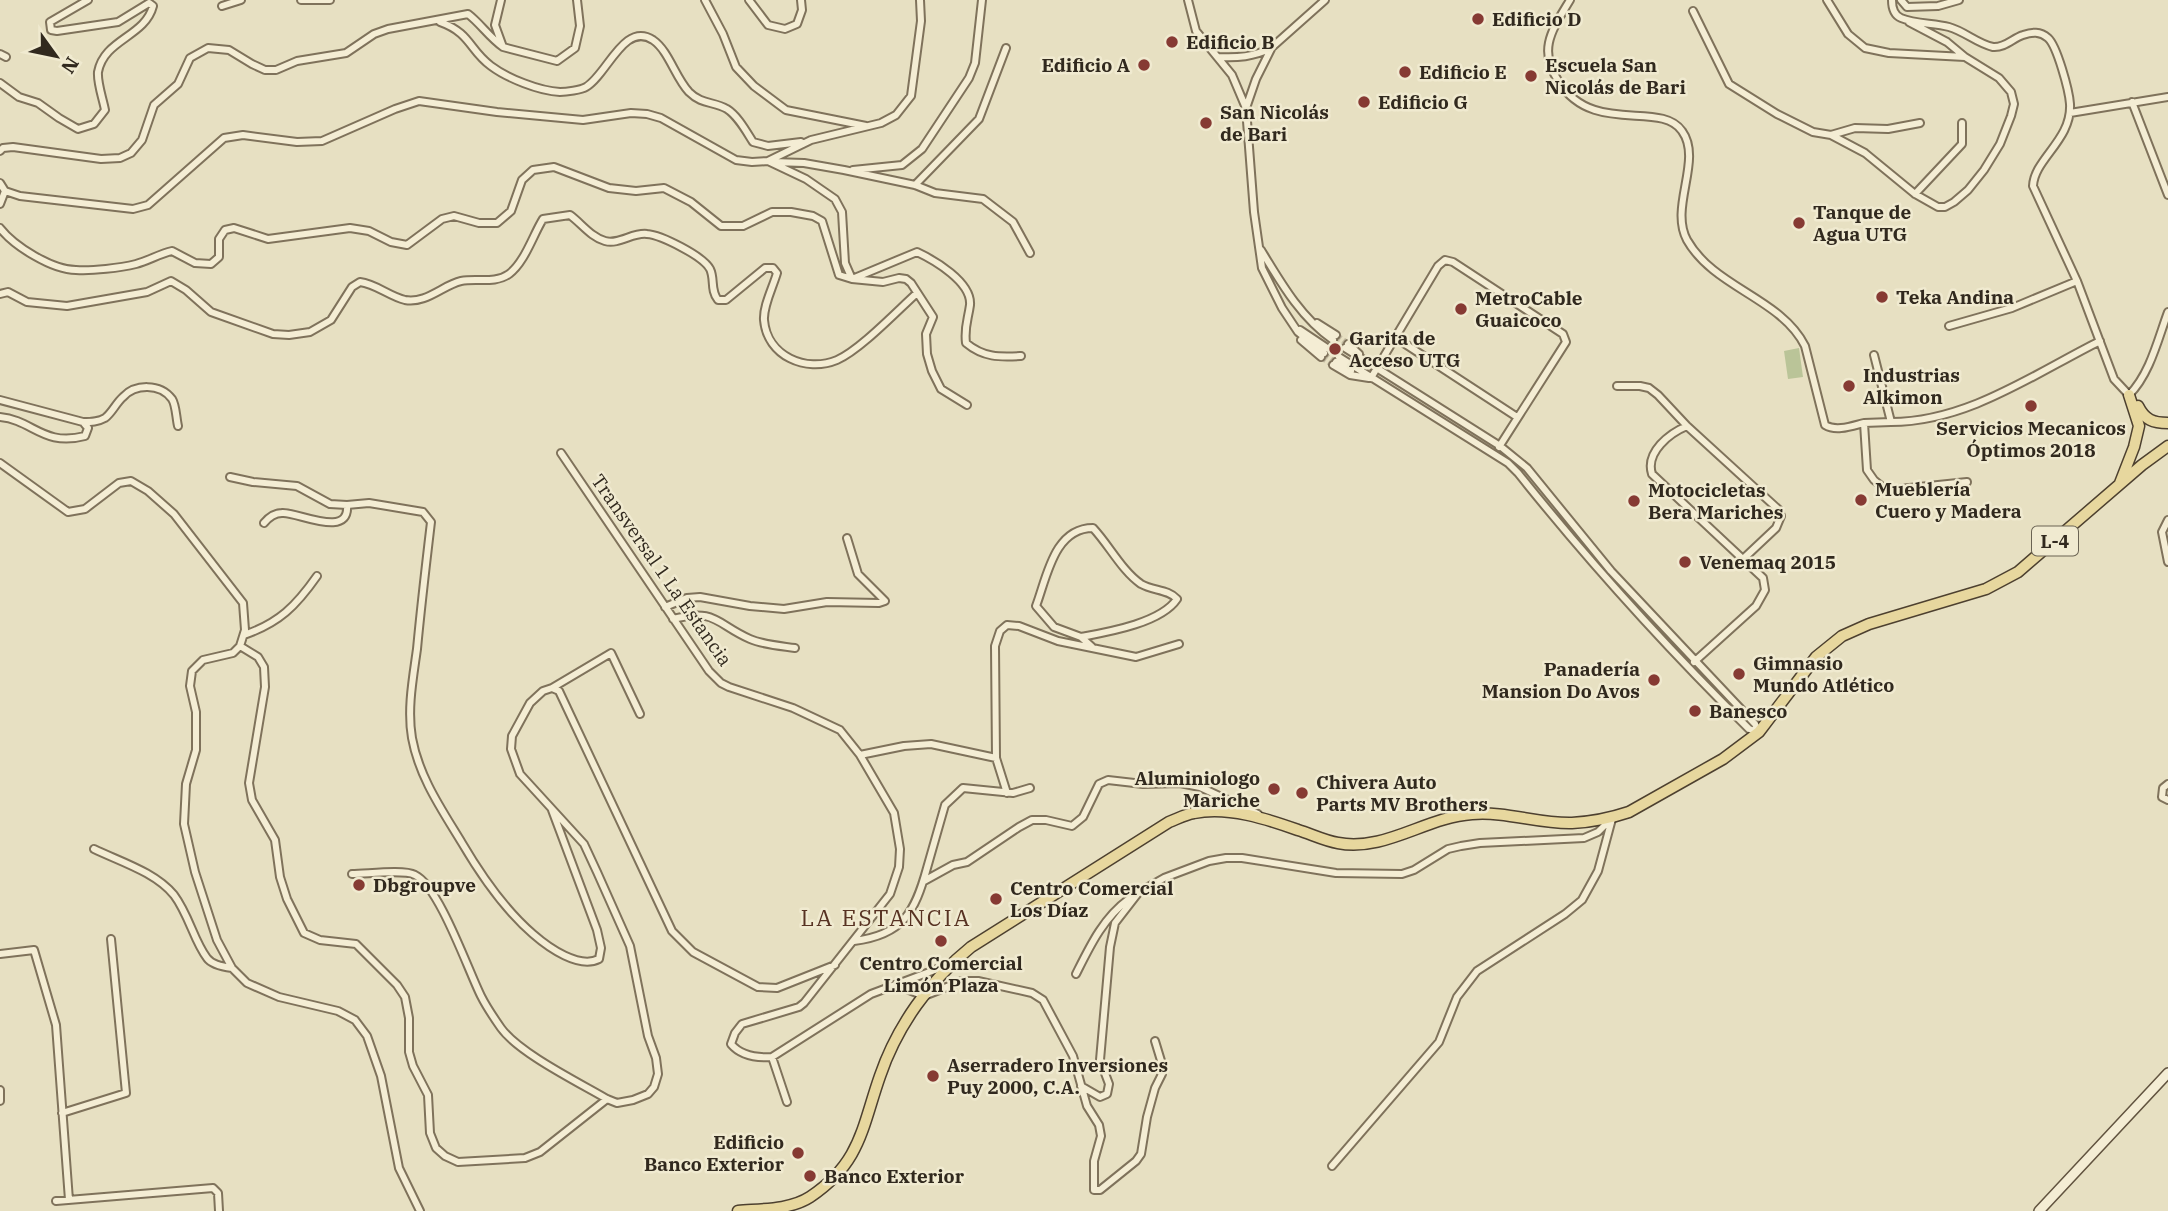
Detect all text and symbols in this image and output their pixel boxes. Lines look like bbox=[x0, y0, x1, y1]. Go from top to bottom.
place label: Edificio D bbox=[1492, 7, 1582, 31]
marker: Edificio D bbox=[1470, 11, 1486, 27]
north arrow bbox=[21, 21, 91, 91]
place label: Edificio B bbox=[1186, 30, 1275, 54]
marker: Edificio B bbox=[1164, 34, 1180, 50]
text: N bbox=[56, 52, 84, 78]
place label: Edificio A bbox=[1041, 53, 1131, 77]
place label: Escuela San Nicolás de Bari bbox=[1545, 53, 1686, 99]
marker: Edificio A bbox=[1136, 57, 1152, 73]
place label: Edificio E bbox=[1419, 60, 1507, 84]
marker: Edificio E bbox=[1397, 64, 1413, 80]
marker: Escuela San Nicolás de Bari bbox=[1523, 68, 1539, 84]
place label: Edificio G bbox=[1378, 90, 1468, 114]
marker: Edificio G bbox=[1356, 94, 1372, 110]
place label: San Nicolás de Bari bbox=[1220, 100, 1329, 146]
marker: San Nicolás de Bari bbox=[1198, 115, 1214, 131]
place label: Tanque de Agua UTG bbox=[1813, 200, 1912, 246]
marker: Tanque de Agua UTG bbox=[1791, 215, 1807, 231]
place label: Teka Andina bbox=[1896, 285, 2014, 309]
place label: MetroCable Guaicoco bbox=[1475, 286, 1583, 332]
marker: Teka Andina bbox=[1874, 289, 1890, 305]
marker: MetroCable Guaicoco bbox=[1453, 301, 1469, 317]
place label: Garita de Acceso UTG bbox=[1349, 326, 1460, 372]
marker: Garita de Acceso UTG bbox=[1327, 341, 1343, 357]
place label: Industrias Alkimon bbox=[1863, 363, 1960, 409]
marker: Industrias Alkimon bbox=[1841, 378, 1857, 394]
marker: Servicios Mecanicos Óptimos 2018 bbox=[2023, 398, 2039, 414]
place label: Servicios Mecanicos Óptimos 2018 bbox=[1936, 416, 2126, 462]
street label: Transversal 1 La Estancia bbox=[586, 469, 738, 671]
place label: Mueblería Cuero y Madera bbox=[1875, 477, 2022, 523]
place label: Motocicletas Bera Mariches bbox=[1648, 478, 1783, 524]
marker: Mueblería Cuero y Madera bbox=[1853, 492, 1869, 508]
marker: Motocicletas Bera Mariches bbox=[1626, 493, 1642, 509]
road number: L-4 bbox=[2032, 526, 2078, 556]
place label: Venemaq 2015 bbox=[1699, 550, 1836, 574]
marker: Venemaq 2015 bbox=[1677, 554, 1693, 570]
place label: Gimnasio Mundo Atlético bbox=[1753, 651, 1894, 697]
place label: Panadería Mansion Do Avos bbox=[1482, 657, 1640, 703]
marker: Gimnasio Mundo Atlético bbox=[1731, 666, 1747, 682]
marker: Panadería Mansion Do Avos bbox=[1646, 672, 1662, 688]
place label: Banesco bbox=[1709, 699, 1787, 723]
marker: Banesco bbox=[1687, 703, 1703, 719]
place label: Aluminiologo Mariche bbox=[1134, 766, 1260, 812]
place label: Chivera Auto Parts MV Brothers bbox=[1316, 770, 1488, 816]
marker: Aluminiologo Mariche bbox=[1266, 781, 1282, 797]
marker: Chivera Auto Parts MV Brothers bbox=[1294, 785, 1310, 801]
place label: Dbgroupve bbox=[373, 873, 476, 897]
place label: Centro Comercial Los Díaz bbox=[1010, 876, 1173, 922]
marker: Dbgroupve bbox=[351, 877, 367, 893]
marker: Centro Comercial Los Díaz bbox=[988, 891, 1004, 907]
district label: LA ESTANCIA bbox=[800, 902, 972, 932]
marker: Centro Comercial Limón Plaza bbox=[933, 933, 949, 949]
place label: Centro Comercial Limón Plaza bbox=[859, 951, 1023, 997]
place label: Aserradero Inversiones Puy 2000, C.A. bbox=[947, 1053, 1168, 1099]
marker: Aserradero Inversiones Puy 2000, C.A. bbox=[925, 1068, 941, 1084]
place label: Edificio Banco Exterior bbox=[644, 1130, 785, 1176]
marker: Edificio Banco Exterior bbox=[790, 1145, 806, 1161]
place label: Banco Exterior bbox=[824, 1164, 965, 1188]
marker: Banco Exterior bbox=[802, 1168, 818, 1184]

